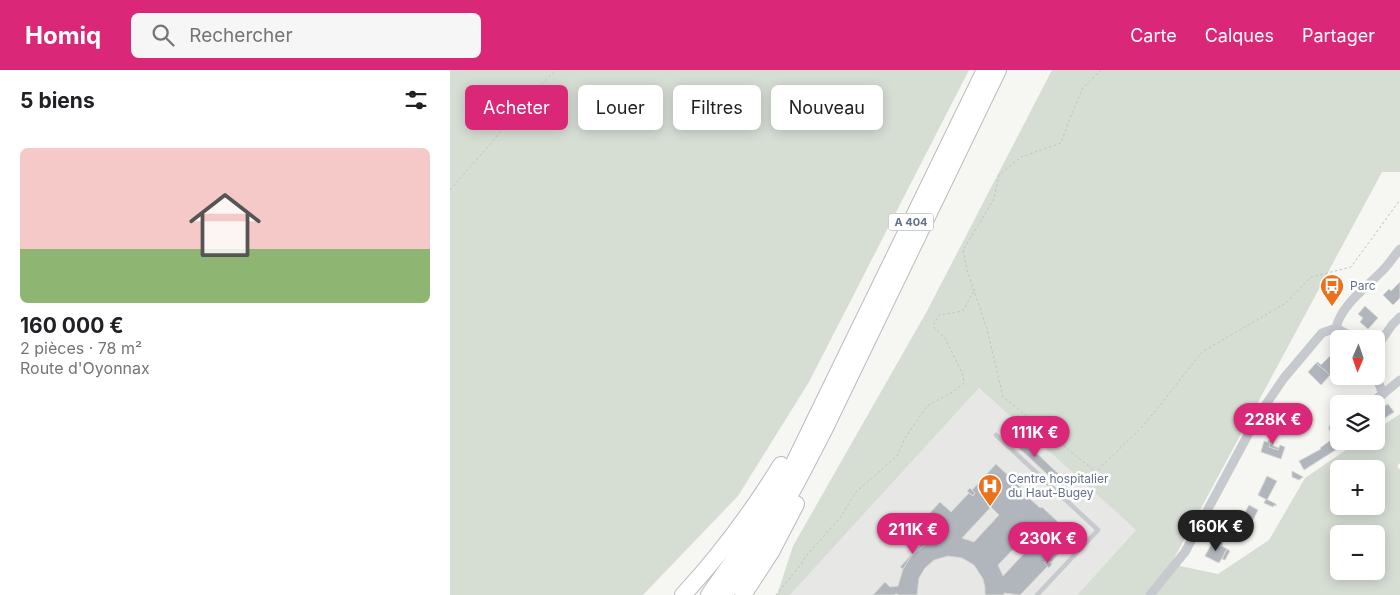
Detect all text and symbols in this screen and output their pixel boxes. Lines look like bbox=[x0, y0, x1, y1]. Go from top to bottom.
search box bbox=[131, 13, 481, 58]
text: Homiq bbox=[25, 21, 101, 50]
icon: search bbox=[149, 21, 177, 49]
text: Rechercher bbox=[189, 24, 293, 47]
text: Carte bbox=[1130, 25, 1177, 46]
text: Calques bbox=[1205, 25, 1274, 46]
text: Partager bbox=[1302, 25, 1375, 46]
chip: Acheter bbox=[465, 85, 568, 130]
chip: Louer bbox=[578, 85, 663, 130]
chip: Filtres bbox=[673, 85, 761, 130]
chip: Nouveau bbox=[771, 85, 883, 130]
icon: filters bbox=[402, 86, 430, 114]
text: 5 biens bbox=[20, 88, 95, 113]
icon: home bbox=[180, 180, 270, 270]
road number: A 404 bbox=[888, 214, 934, 230]
bus stop icon: Parc bbox=[1319, 273, 1345, 307]
place label: Parc bbox=[1350, 278, 1376, 293]
text: 160 000 € bbox=[20, 313, 124, 338]
north arrow bbox=[1330, 330, 1385, 385]
map controls bbox=[1330, 330, 1385, 580]
text: 2 pièces · 78 m² bbox=[20, 338, 142, 358]
text: Route d'Oyonnax bbox=[20, 358, 150, 378]
button: layers bbox=[1330, 395, 1385, 450]
pin: 228K € bbox=[1232, 402, 1314, 445]
text: 228K € bbox=[1245, 409, 1301, 429]
pin: 111K € bbox=[994, 416, 1076, 458]
text: 111K € bbox=[1012, 422, 1058, 442]
button: + bbox=[1330, 460, 1385, 515]
place label: Centre hospitalier du Haut-Bugey bbox=[1008, 471, 1109, 500]
hospital icon: Centre hospitalier du Haut-Bugey bbox=[977, 473, 1003, 507]
pin: 160K € bbox=[1175, 510, 1257, 552]
pin: 211K € bbox=[872, 512, 954, 555]
text: 160K € bbox=[1189, 516, 1243, 536]
text: 211K € bbox=[888, 519, 938, 539]
pin: 230K € bbox=[1007, 522, 1089, 564]
button: − bbox=[1330, 525, 1385, 580]
text: 230K € bbox=[1019, 528, 1077, 548]

